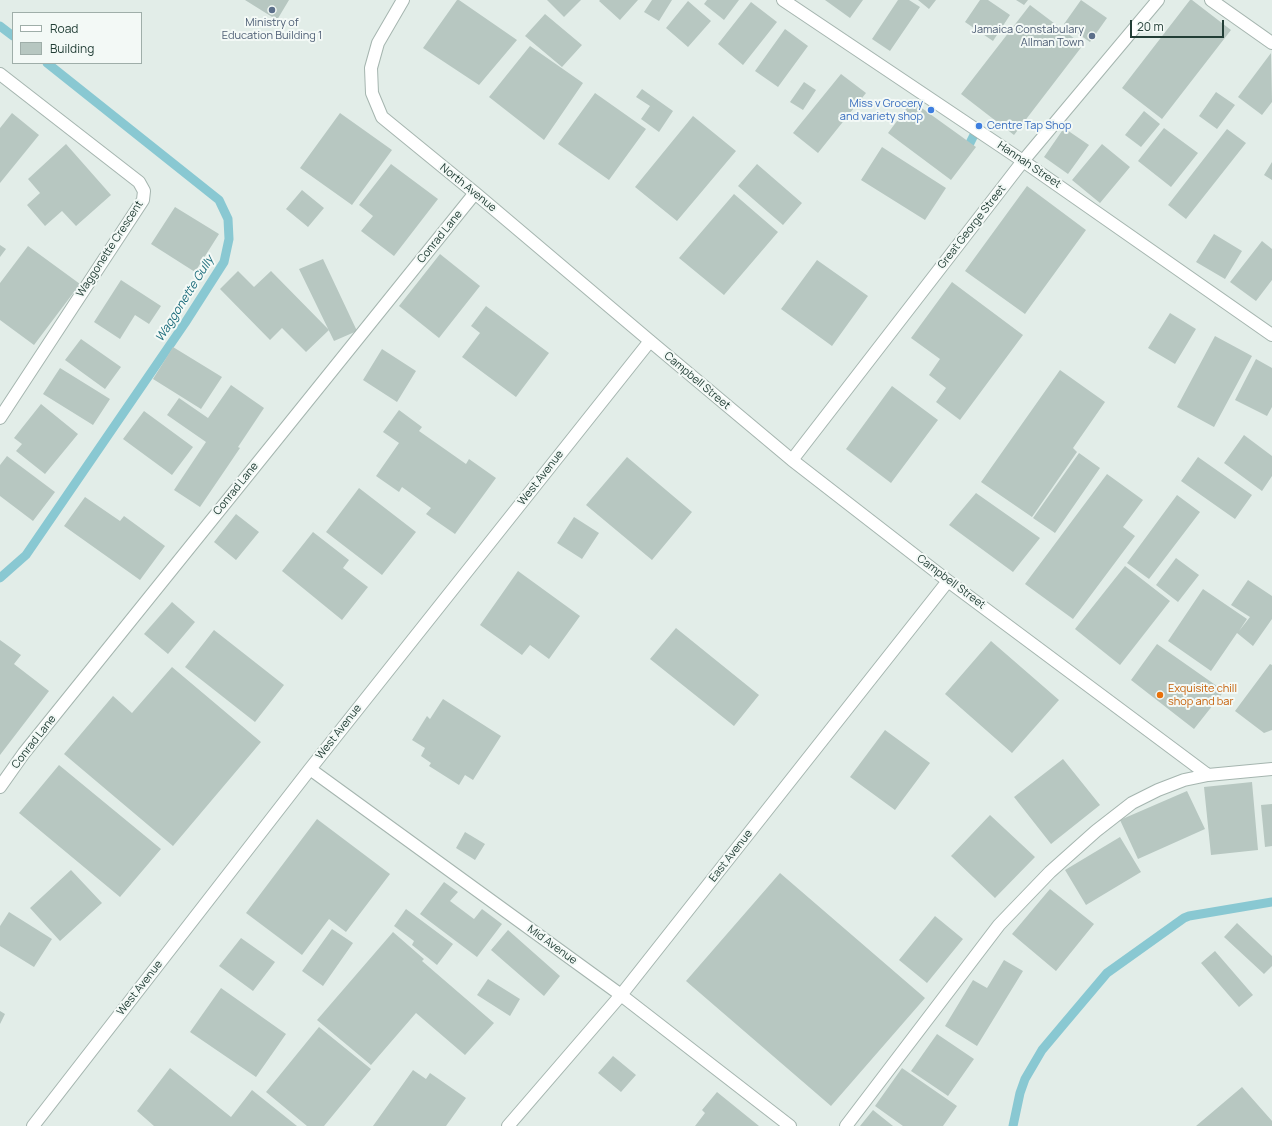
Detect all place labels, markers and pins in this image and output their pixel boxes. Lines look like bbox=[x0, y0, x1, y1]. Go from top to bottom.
marker: Ministry of Education Building 1 bbox=[267, 5, 277, 15]
place label: Ministry of Education Building 1 bbox=[222, 16, 322, 42]
place label: Jamaica Constabulary Allman Town bbox=[972, 23, 1084, 49]
marker: Jamaica Constabulary Allman Town bbox=[1087, 31, 1097, 41]
place label: Miss v Grocery and variety shop bbox=[840, 97, 923, 123]
marker: Miss v Grocery and variety shop bbox=[926, 105, 936, 115]
place label: Centre Tap Shop bbox=[987, 119, 1072, 133]
marker: Centre Tap Shop bbox=[974, 121, 984, 131]
place label: Exquisite chill shop and bar bbox=[1168, 682, 1237, 708]
marker: Exquisite chill shop and bar bbox=[1155, 690, 1165, 700]

